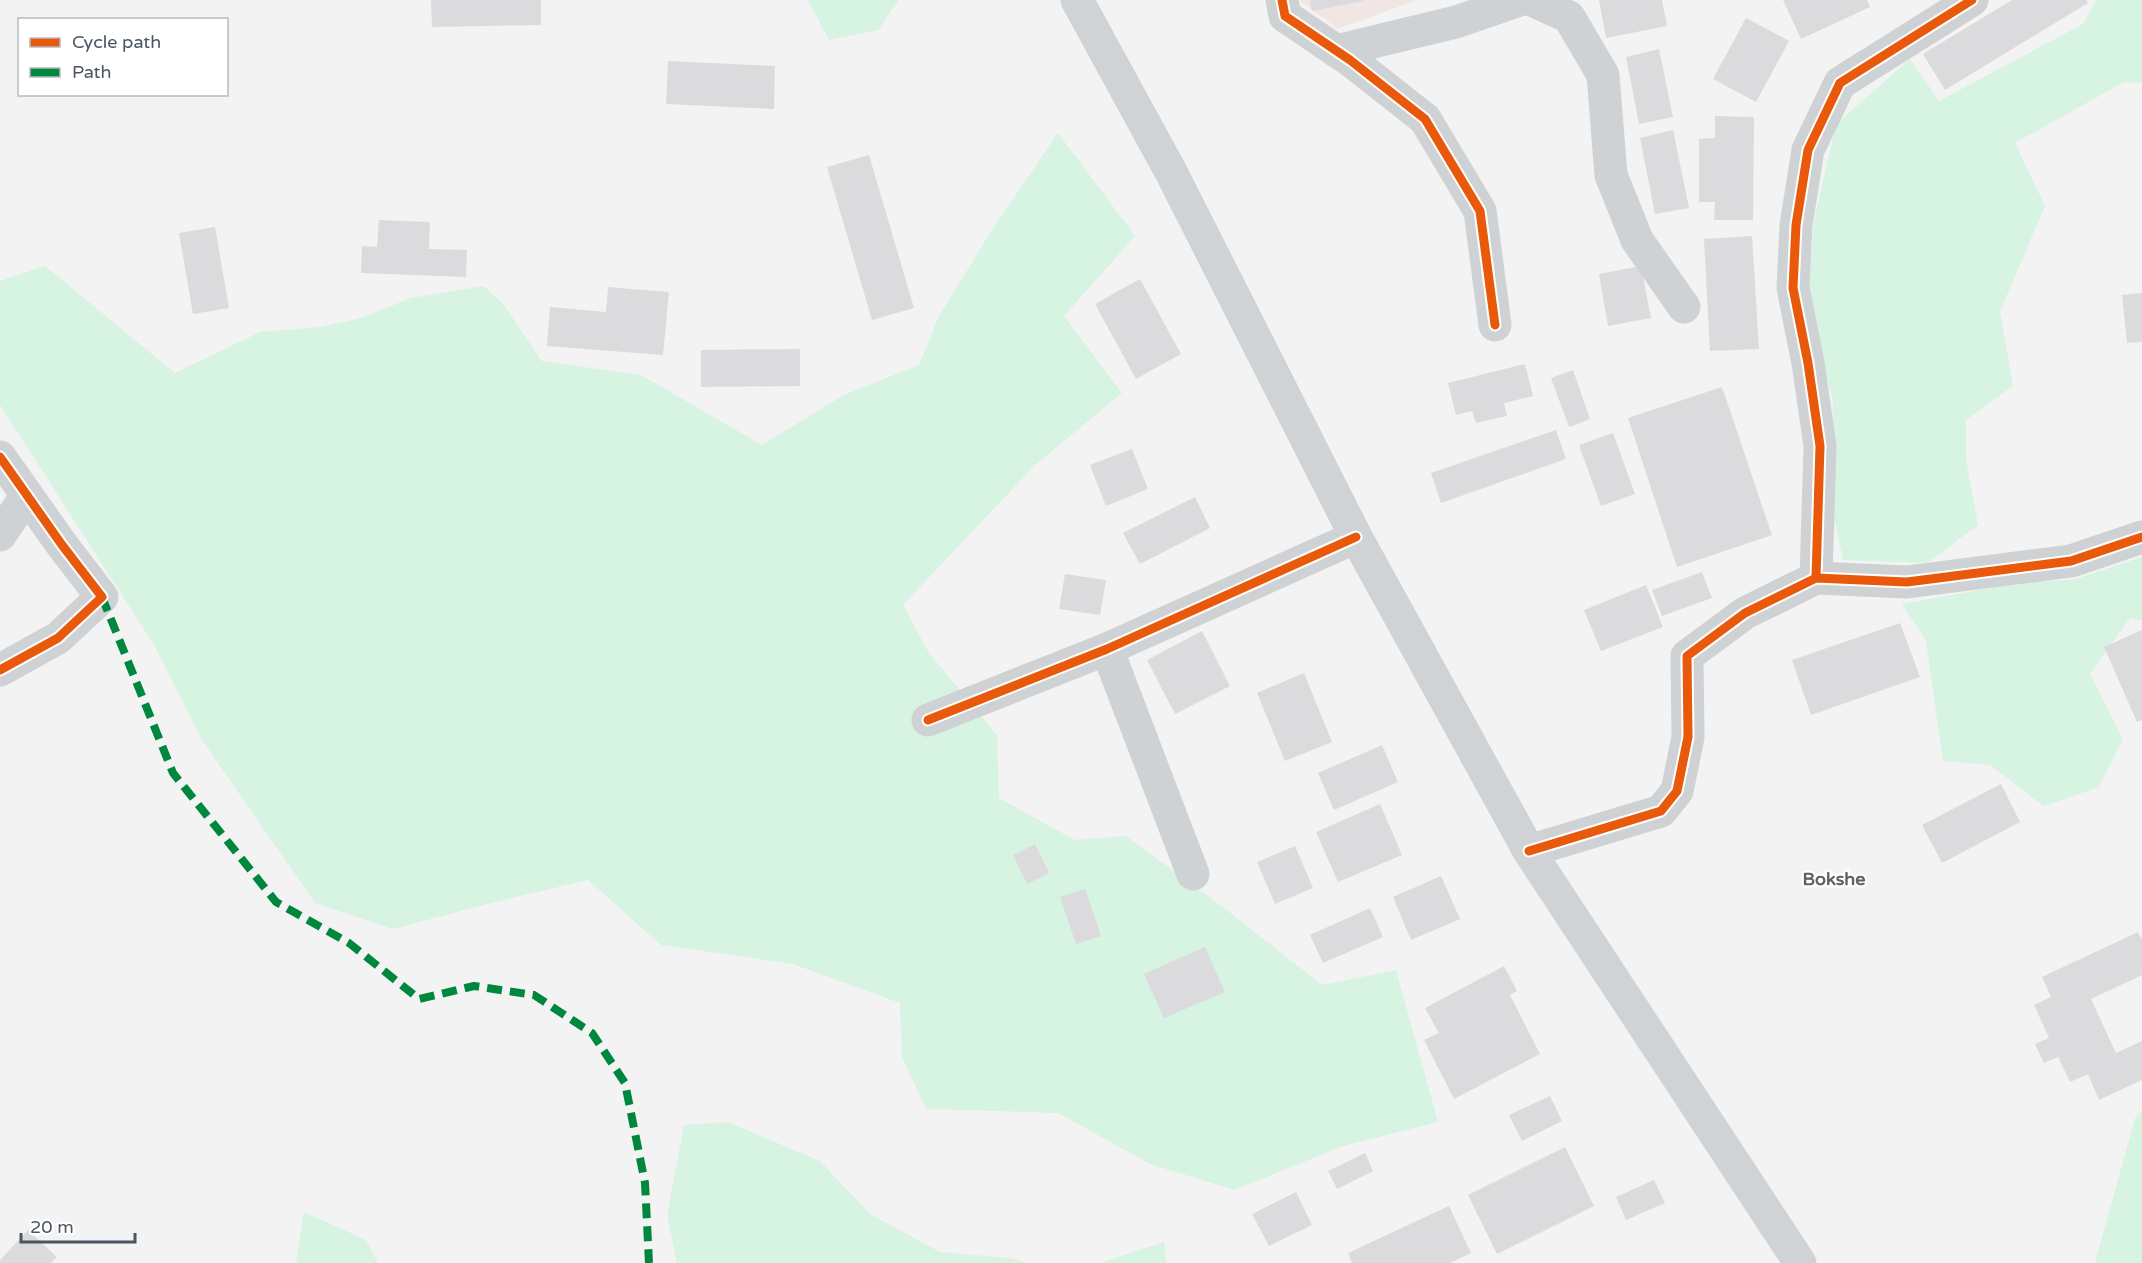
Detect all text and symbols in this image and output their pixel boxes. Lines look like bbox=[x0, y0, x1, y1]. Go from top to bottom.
legend bbox=[18, 18, 228, 96]
text: Cycle path bbox=[72, 31, 161, 53]
text: Path bbox=[72, 61, 111, 83]
district label: Bokshe bbox=[1803, 868, 1865, 890]
scale bar bbox=[21, 1206, 135, 1244]
text: 20 m bbox=[30, 1216, 74, 1238]

